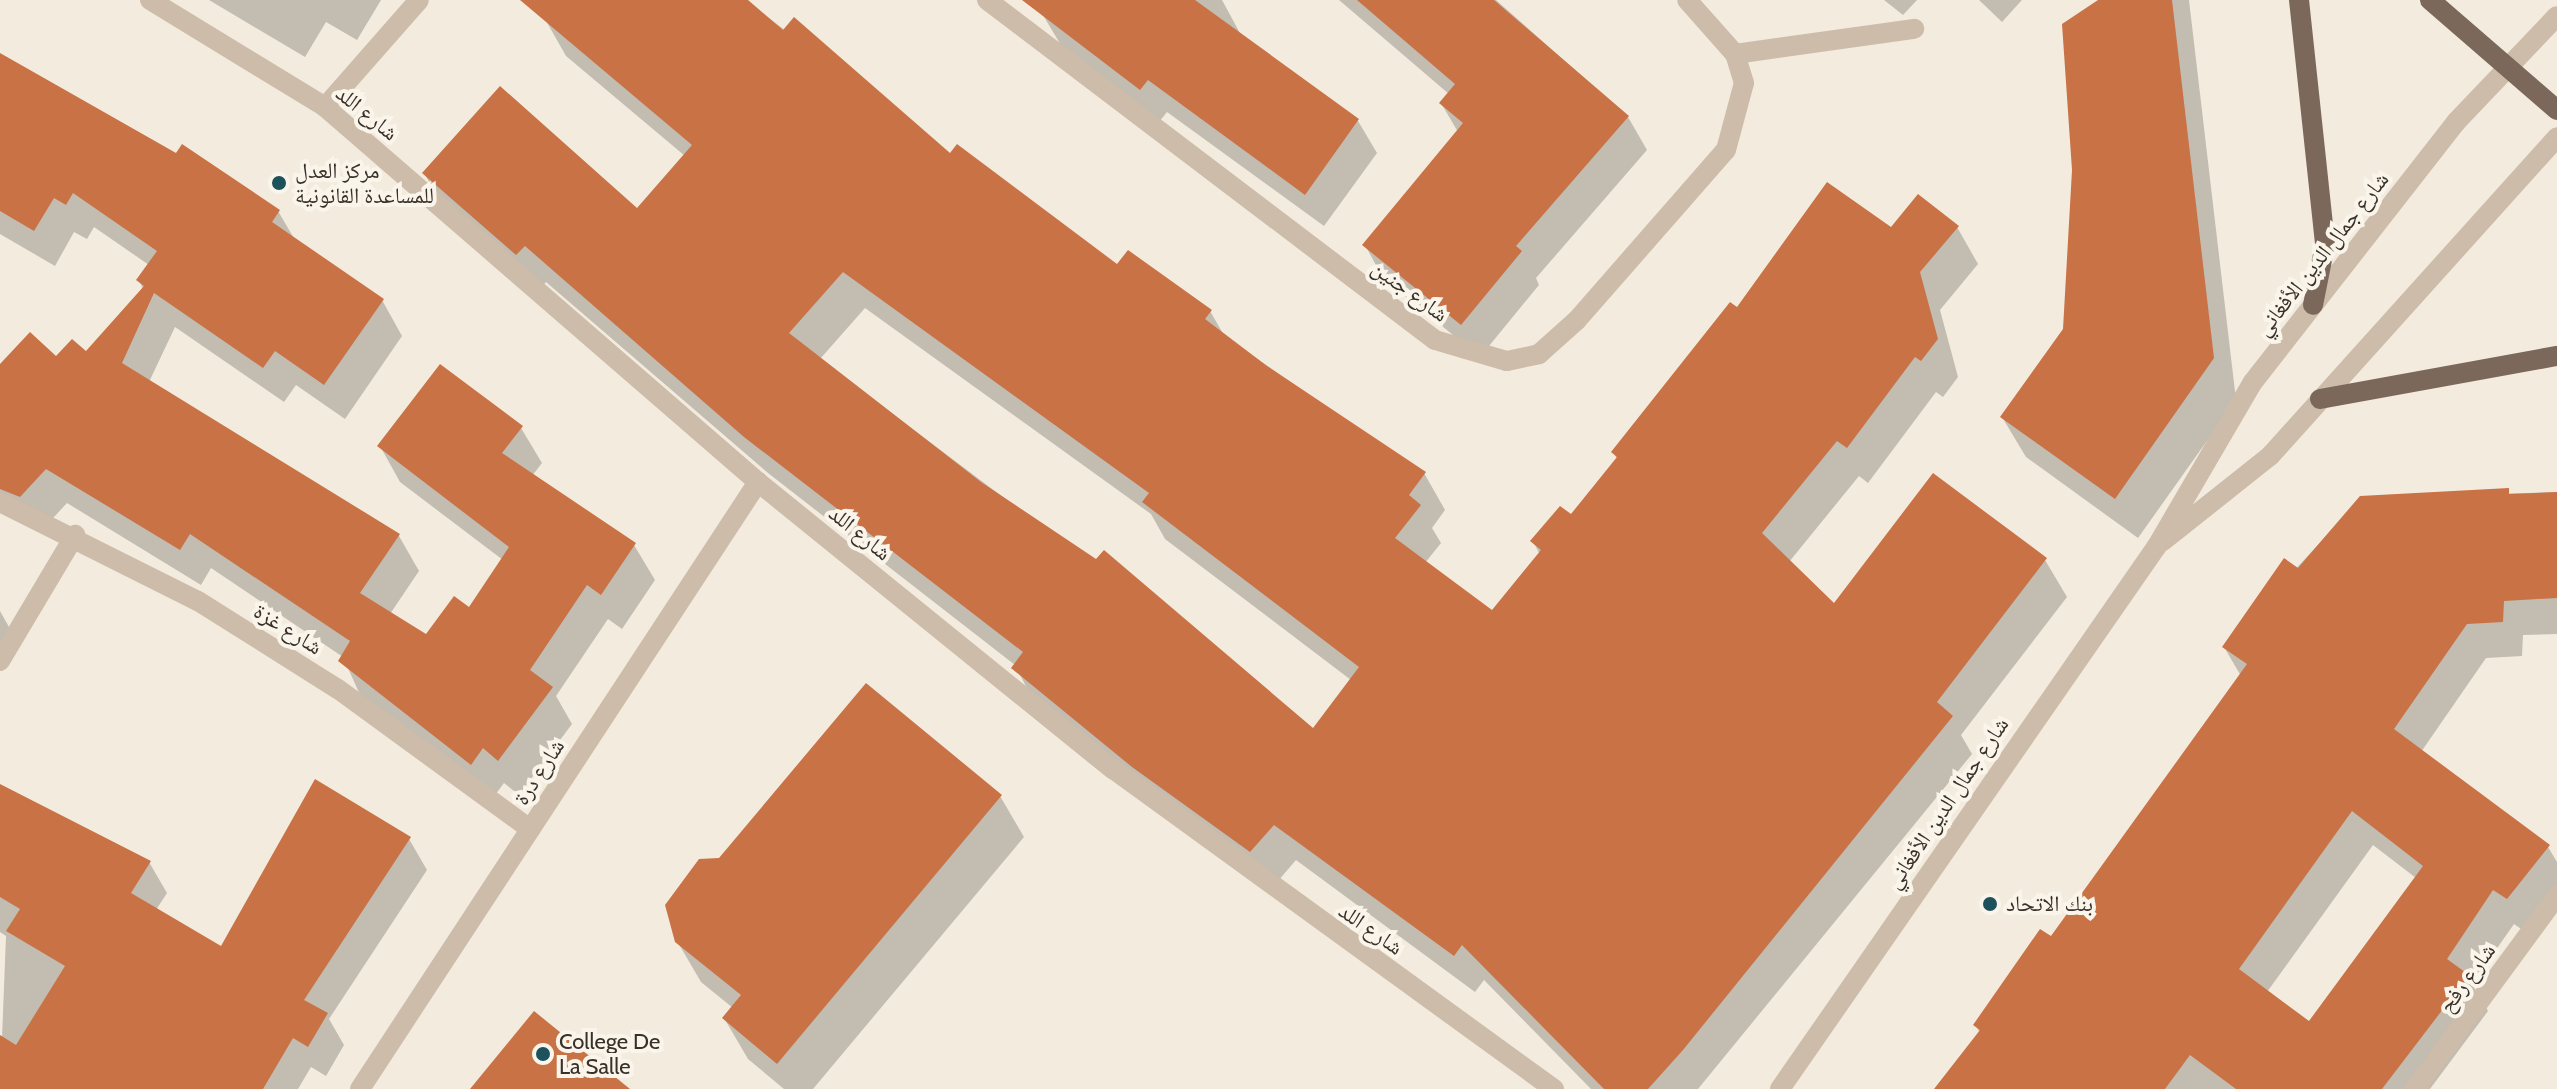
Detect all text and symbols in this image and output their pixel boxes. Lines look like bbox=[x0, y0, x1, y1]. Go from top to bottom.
street label: شارع اللد bbox=[331, 80, 403, 146]
place label: مركز العدل للمساعدة القانونية bbox=[295, 157, 434, 208]
street label: شارع جمال الدين الأفغاني bbox=[2250, 167, 2394, 341]
marker: مركز العدل للمساعدة القانونية bbox=[270, 174, 288, 192]
street label: شارع جنين bbox=[1367, 254, 1453, 328]
street label: شارع اللد bbox=[824, 500, 896, 566]
street label: شارع غزة bbox=[249, 598, 327, 660]
street label: شارع جمال الدين الأفغاني bbox=[1880, 712, 2014, 894]
street label: شارع درة bbox=[508, 734, 570, 810]
place label: بنك الاتحاد bbox=[2006, 891, 2093, 917]
marker: بنك الاتحاد bbox=[1981, 895, 1999, 913]
street label: شارع اللد bbox=[1334, 897, 1408, 961]
street label: شارع رفح bbox=[2433, 938, 2501, 1018]
place label: College De La Salle bbox=[559, 1028, 660, 1080]
marker: College De La Salle bbox=[534, 1045, 552, 1063]

